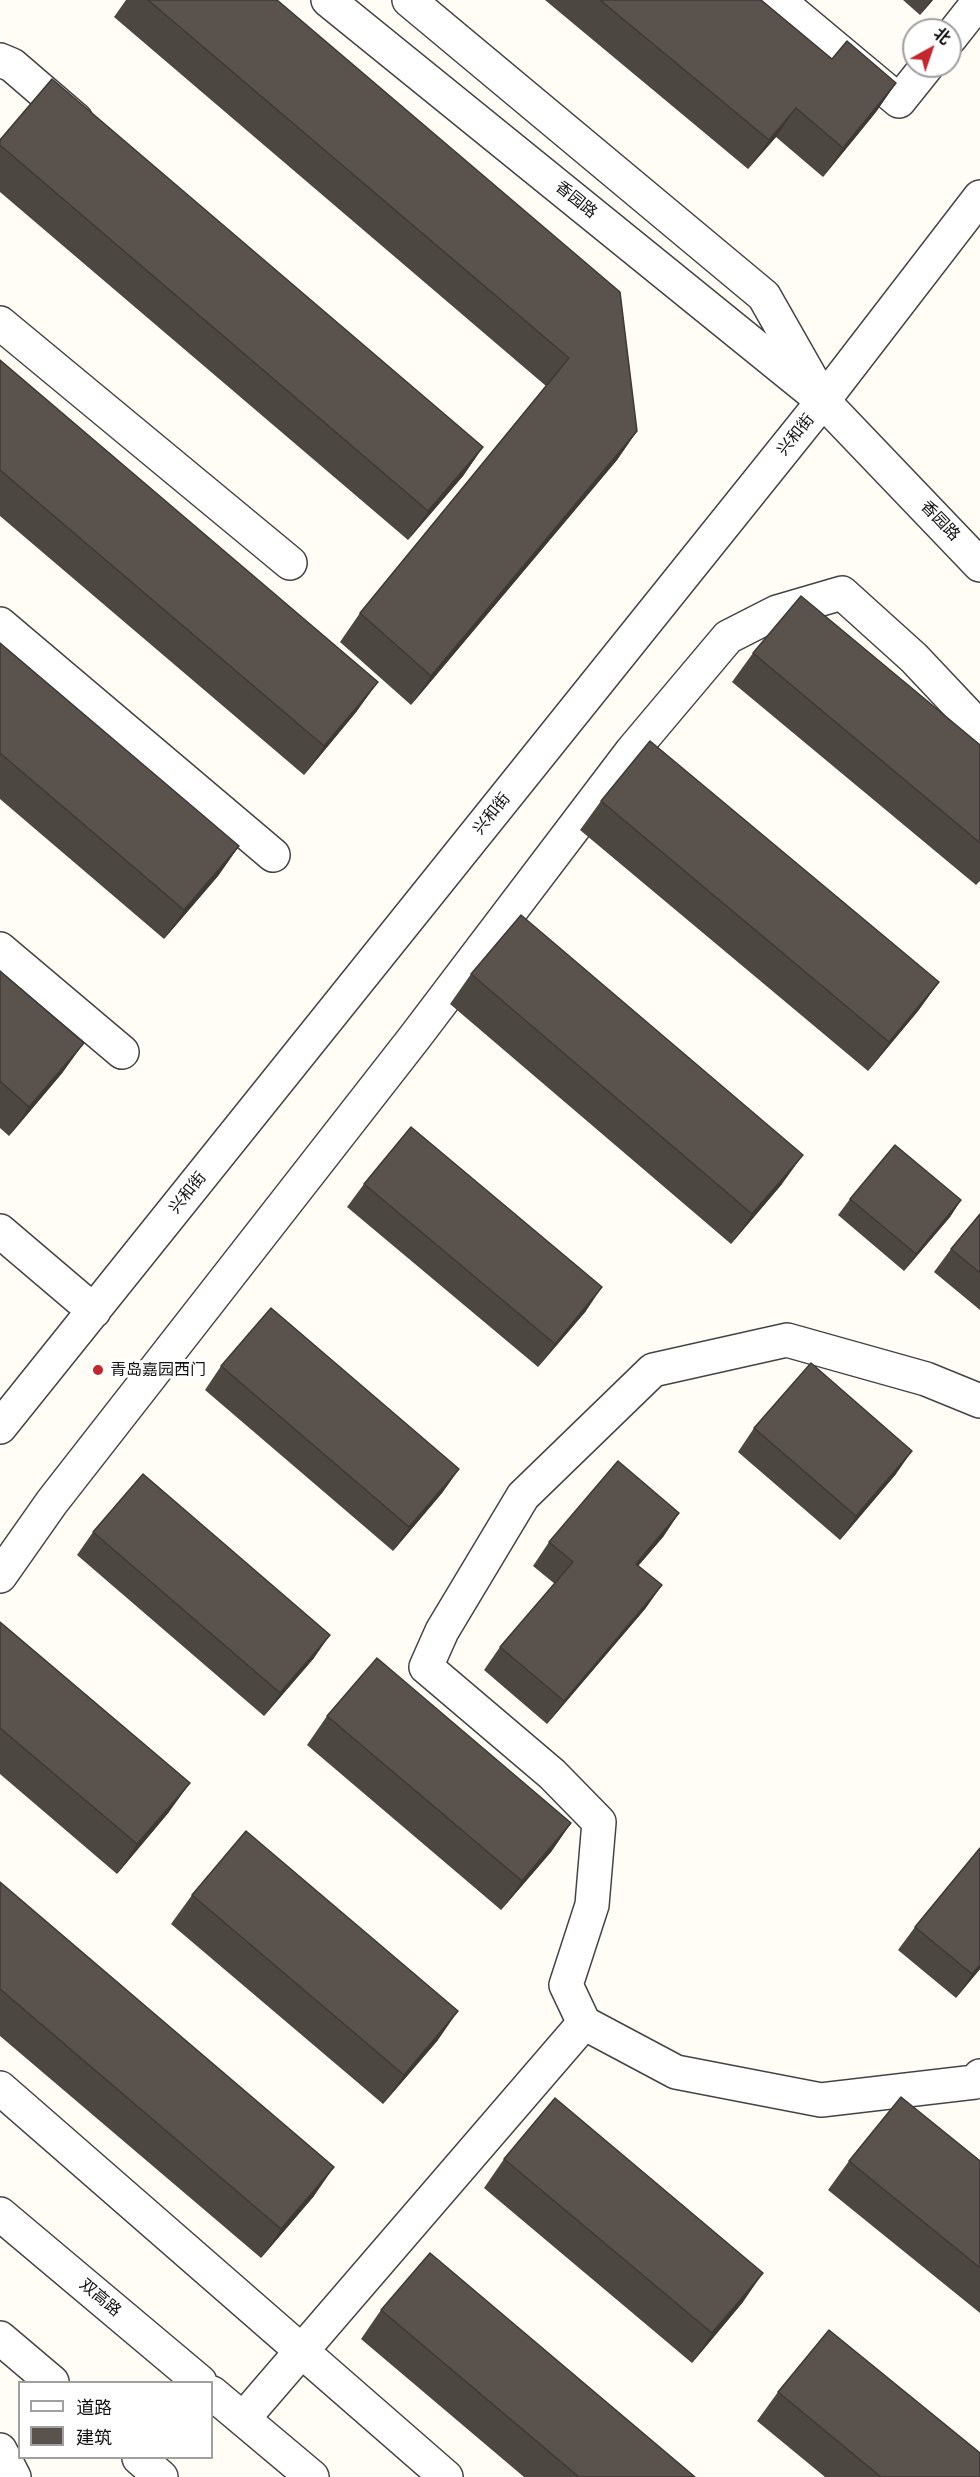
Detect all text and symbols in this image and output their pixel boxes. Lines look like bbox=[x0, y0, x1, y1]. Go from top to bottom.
north arrow bbox=[902, 18, 962, 78]
text: 北 bbox=[930, 23, 955, 49]
street label: 香园路 bbox=[551, 177, 601, 223]
street label: 兴和街 bbox=[773, 410, 819, 460]
street label: 香园路 bbox=[916, 497, 964, 545]
street label: 兴和街 bbox=[469, 789, 515, 839]
street label: 兴和街 bbox=[165, 1168, 211, 1218]
place label: 青岛嘉园西门 bbox=[110, 1360, 206, 1380]
marker: 青岛嘉园西门 bbox=[91, 1363, 105, 1377]
street label: 双高路 bbox=[75, 2275, 125, 2321]
legend bbox=[18, 2381, 213, 2459]
text: 道路 bbox=[76, 2396, 112, 2419]
text: 建筑 bbox=[76, 2426, 112, 2449]

